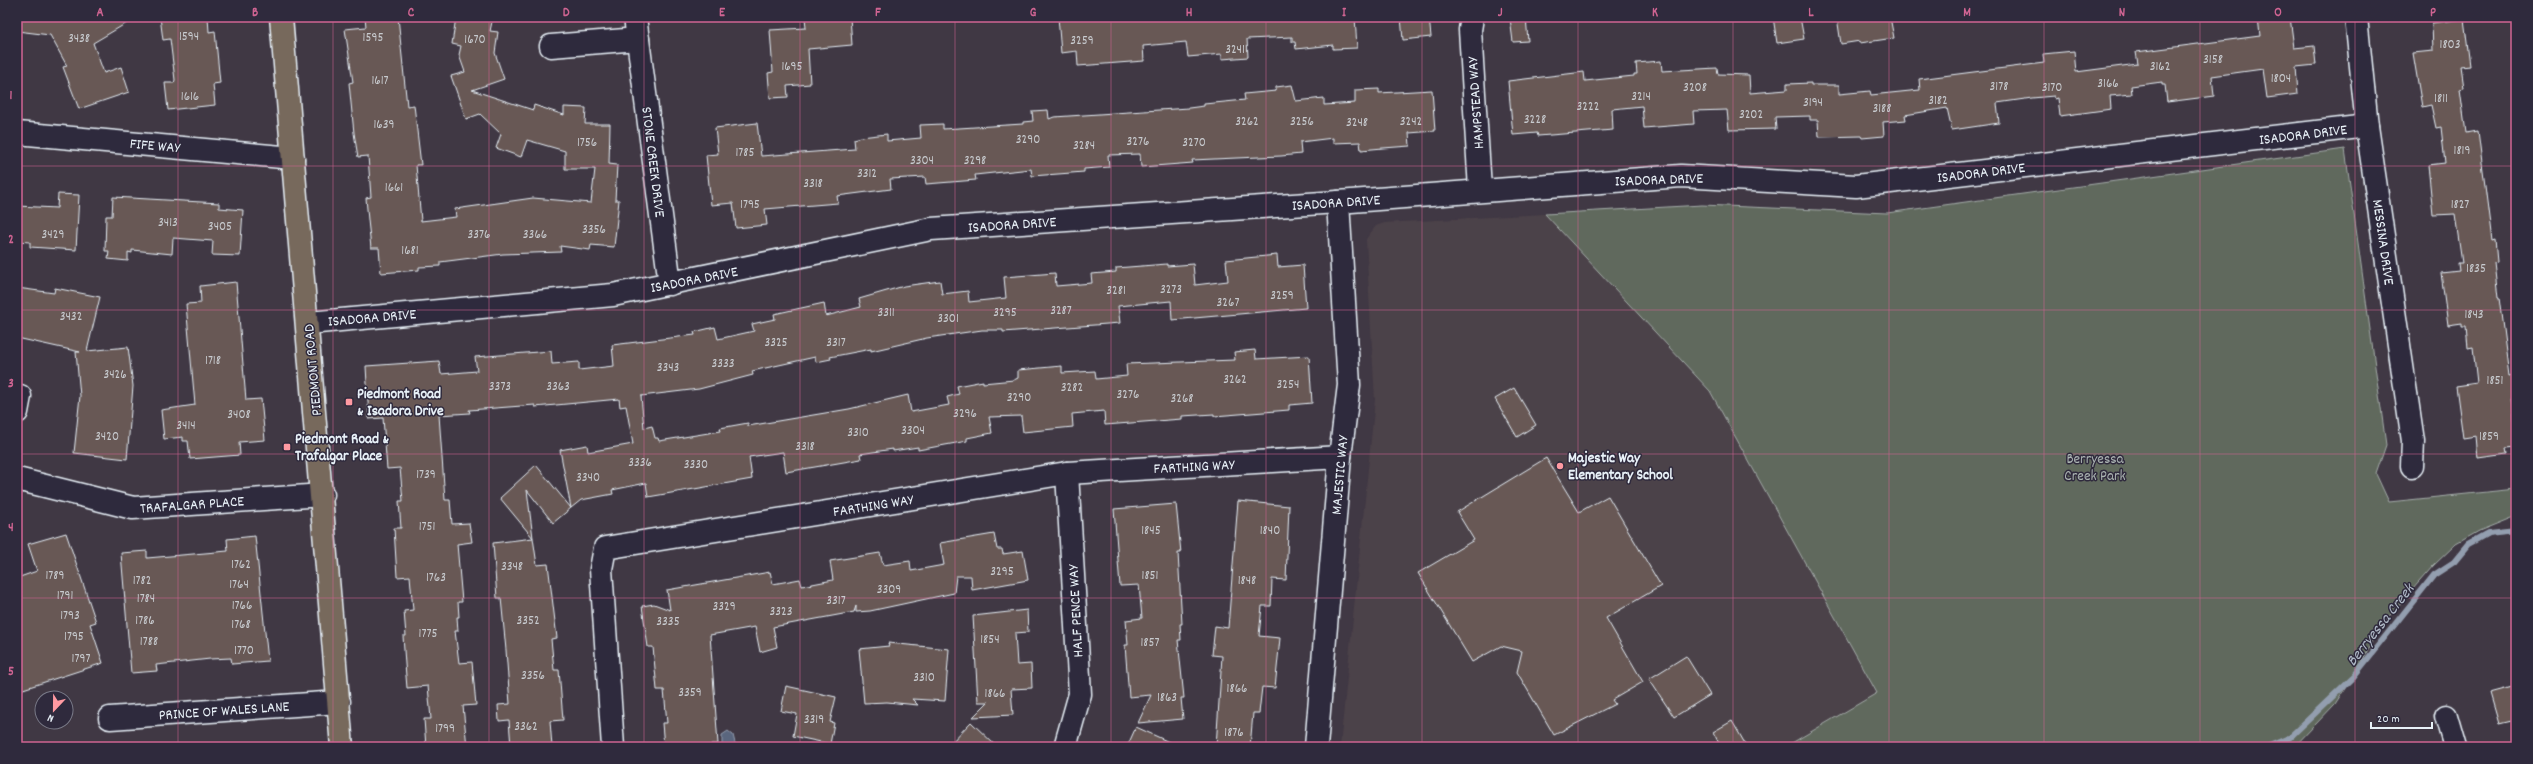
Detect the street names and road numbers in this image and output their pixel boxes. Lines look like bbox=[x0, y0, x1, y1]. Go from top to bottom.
street label: HAMPSTEAD WAY bbox=[1463, 55, 1491, 150]
street label: STONE CREEK DRIVE bbox=[634, 106, 670, 219]
street label: ISADORA DRIVE bbox=[2258, 120, 2349, 152]
street label: FIFE WAY bbox=[129, 134, 181, 160]
street label: ISADORA DRIVE bbox=[1936, 158, 2027, 190]
street label: ISADORA DRIVE bbox=[1614, 168, 1704, 194]
street label: ISADORA DRIVE bbox=[1291, 190, 1381, 218]
street label: MESSINA DRIVE bbox=[2365, 198, 2399, 287]
street label: ISADORA DRIVE bbox=[967, 212, 1057, 240]
street label: ISADORA DRIVE bbox=[649, 262, 740, 300]
street label: ISADORA DRIVE bbox=[327, 304, 417, 334]
street label: PIEDMONT ROAD bbox=[299, 323, 329, 417]
street label: MAJESTIC WAY bbox=[1327, 434, 1355, 516]
street label: FARTHING WAY bbox=[1153, 455, 1236, 481]
street label: FARTHING WAY bbox=[831, 490, 916, 524]
street label: TRAFALGAR PLACE bbox=[139, 491, 245, 521]
street label: HALF PENCE WAY bbox=[1064, 563, 1090, 658]
street label: PRINCE OF WALES LANE bbox=[158, 696, 290, 728]

